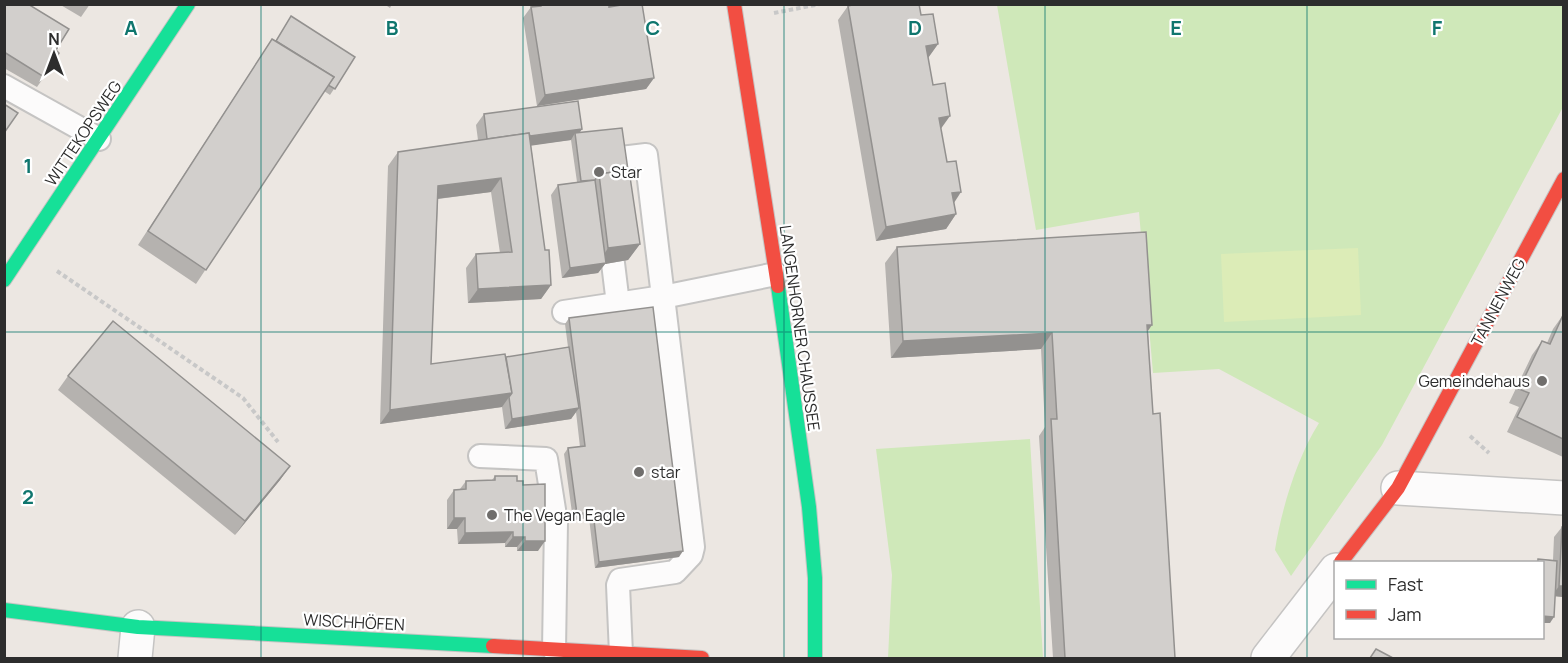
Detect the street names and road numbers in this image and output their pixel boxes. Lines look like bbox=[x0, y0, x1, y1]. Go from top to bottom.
street label: WITTEKOPSWEG bbox=[40, 76, 126, 190]
street label: LANGENHORNER CHAUSSEE bbox=[775, 224, 825, 432]
street label: TANNENWEG bbox=[1466, 254, 1530, 350]
street label: WISCHHÖFEN bbox=[303, 608, 405, 636]

